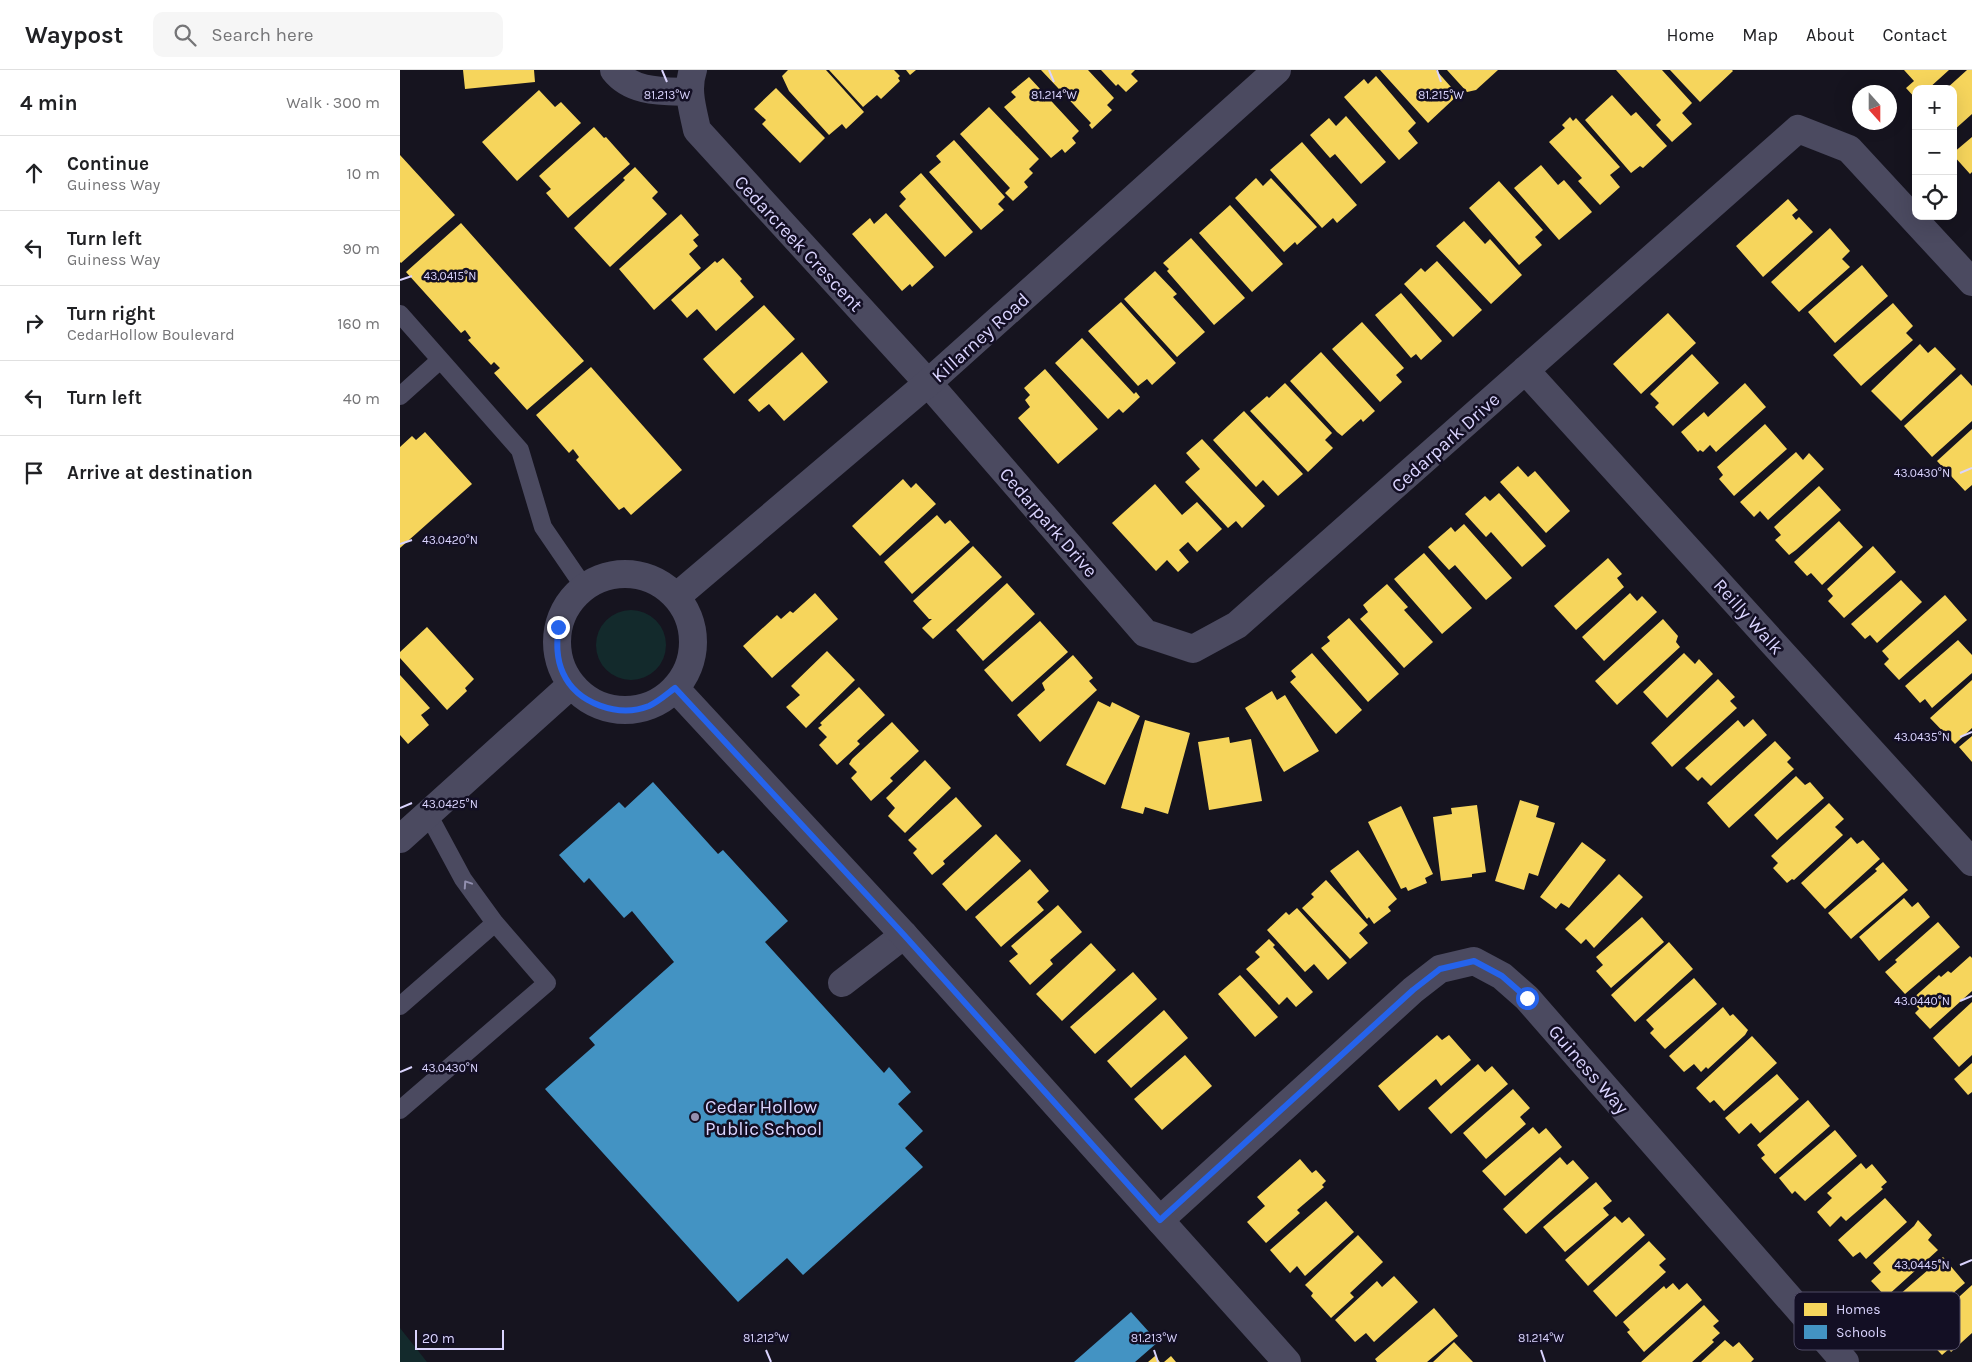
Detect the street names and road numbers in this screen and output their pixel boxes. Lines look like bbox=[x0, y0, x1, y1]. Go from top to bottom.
street label: Cedarcreek Crescent bbox=[730, 171, 867, 316]
street label: Killarney Road bbox=[927, 288, 1034, 387]
street label: Cedarpark Drive bbox=[1387, 388, 1504, 497]
street label: Cedarpark Drive bbox=[995, 463, 1102, 582]
street label: Reilly Walk bbox=[1709, 574, 1788, 659]
street label: Guiness Way bbox=[1544, 1021, 1633, 1119]

